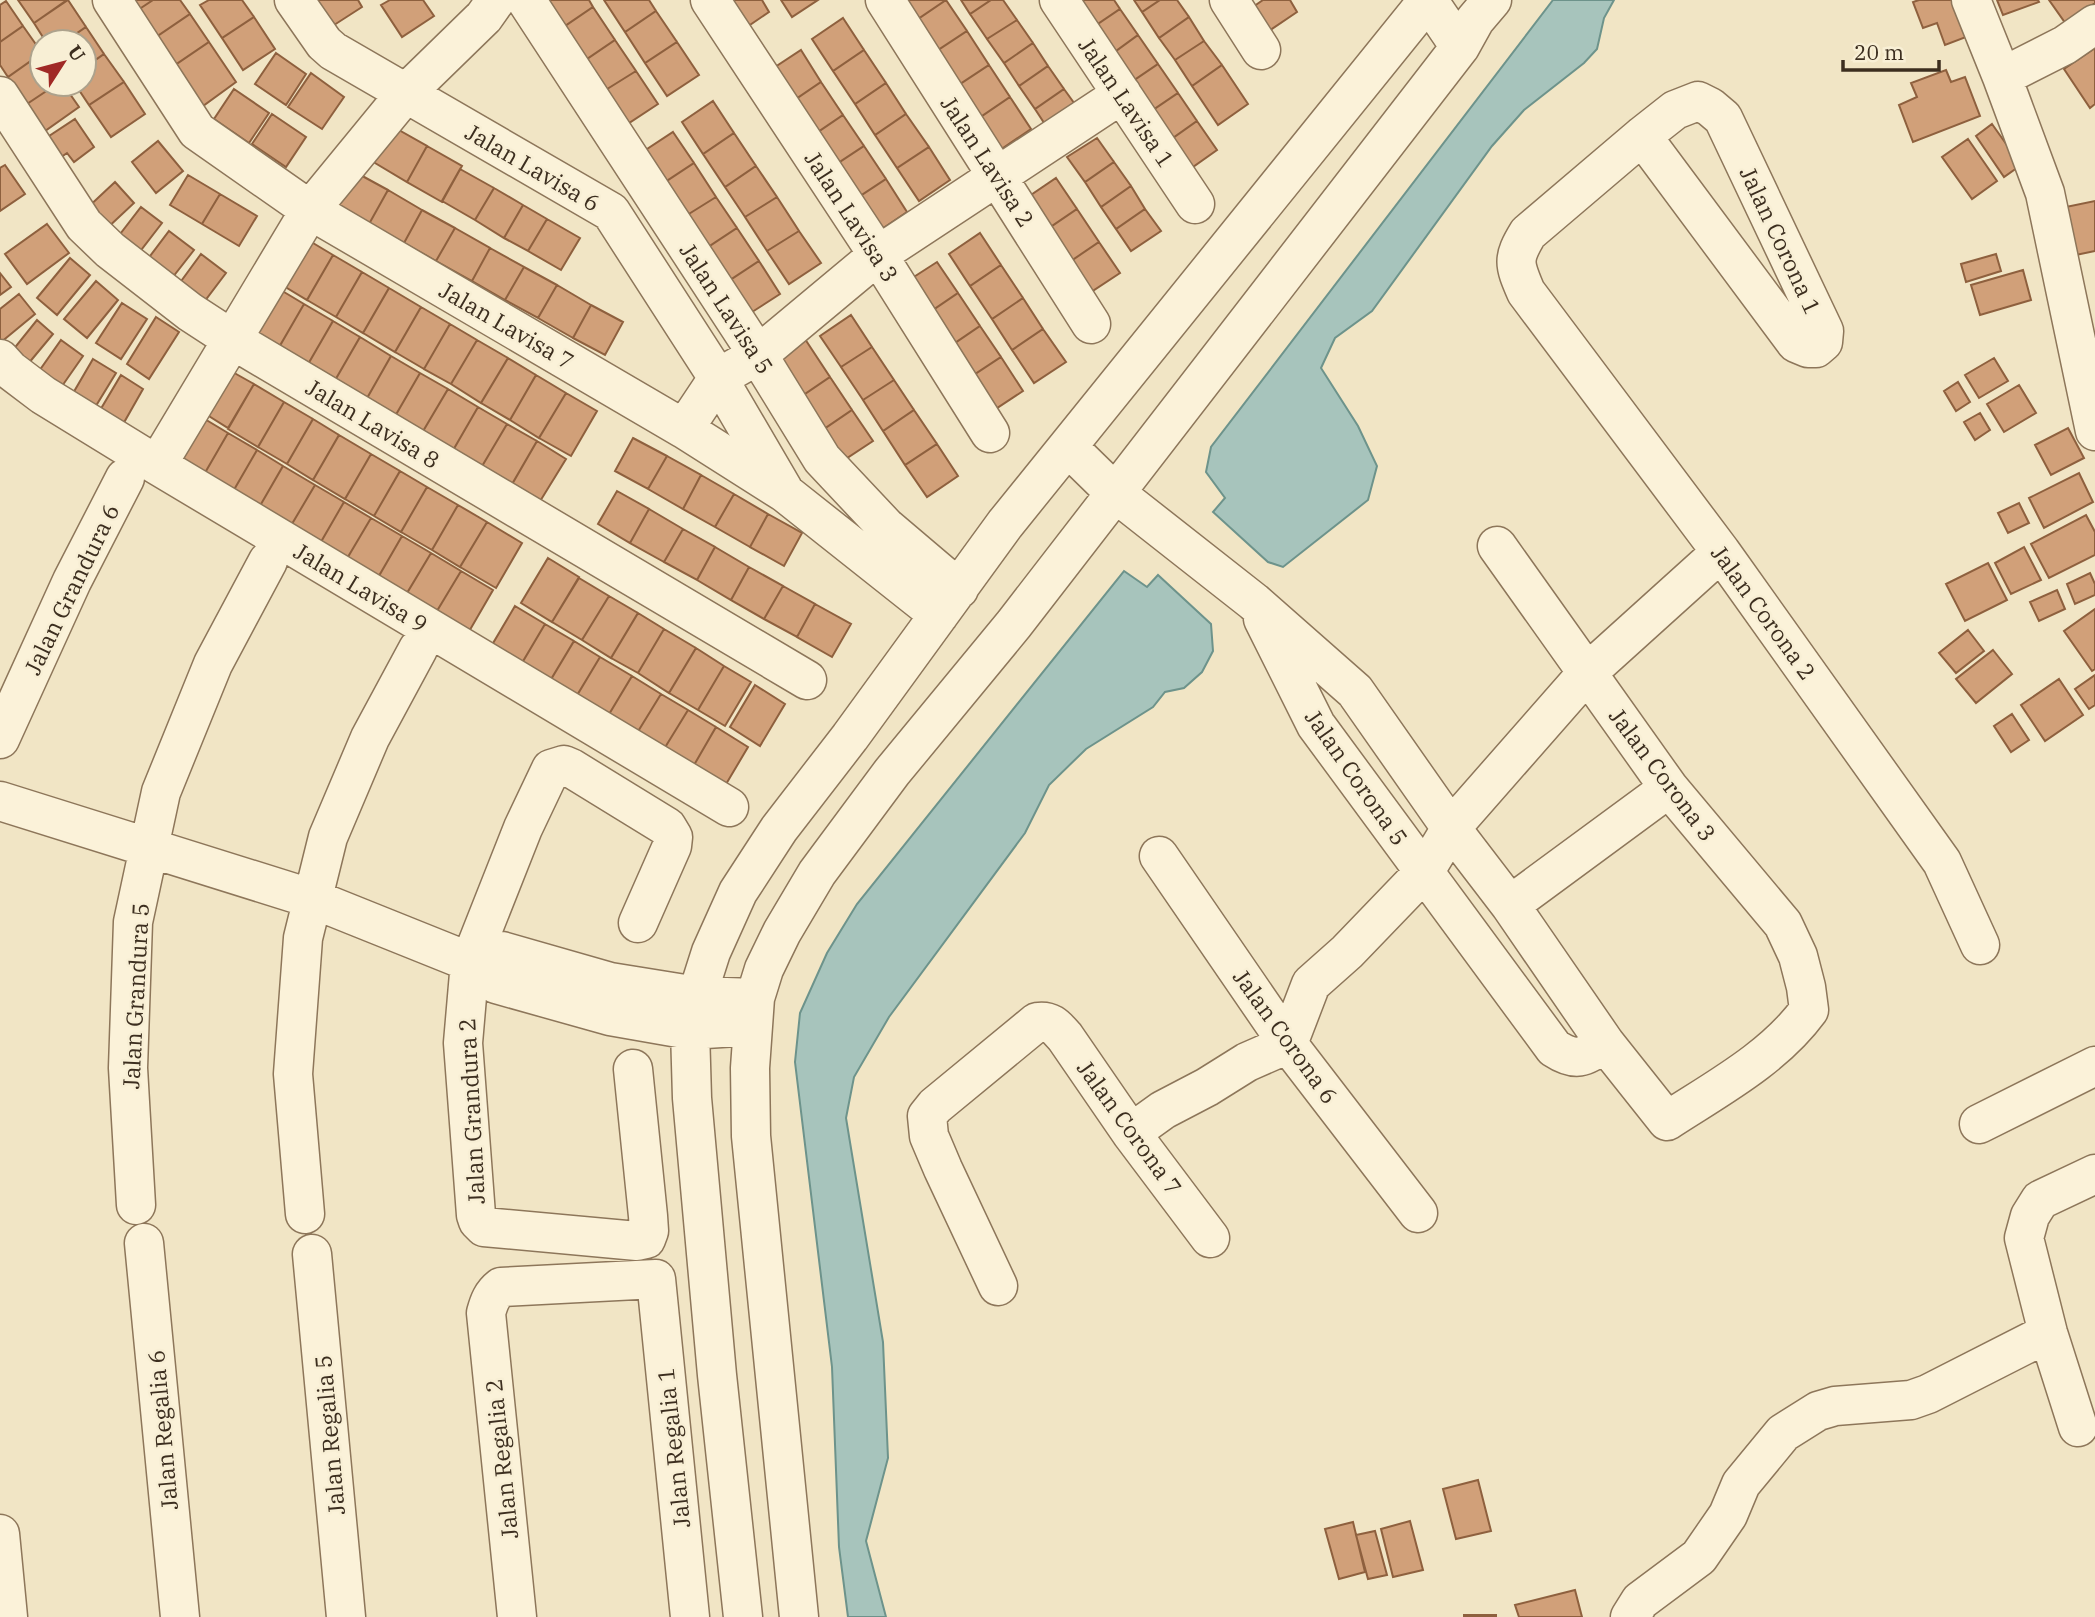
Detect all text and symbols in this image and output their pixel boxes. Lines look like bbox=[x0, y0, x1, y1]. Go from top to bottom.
north arrow bbox=[28, 28, 98, 98]
scale bar bbox=[1843, 28, 1939, 72]
street label: Jalan Lavisa 1 bbox=[1072, 31, 1182, 173]
text: 20 m bbox=[1854, 38, 1904, 66]
text: U bbox=[63, 40, 91, 66]
street label: Jalan Lavisa 2 bbox=[934, 90, 1042, 232]
street label: Jalan Lavisa 6 bbox=[460, 116, 606, 218]
street label: Jalan Lavisa 3 bbox=[798, 145, 906, 287]
street label: Jalan Corona 1 bbox=[1734, 161, 1828, 319]
street label: Jalan Lavisa 5 bbox=[673, 237, 781, 379]
street label: Jalan Lavisa 7 bbox=[434, 274, 580, 376]
street label: Jalan Lavisa 8 bbox=[301, 371, 445, 475]
street label: Jalan Grandura 6 bbox=[17, 499, 125, 679]
street label: Jalan Lavisa 9 bbox=[289, 535, 433, 639]
street label: Jalan Corona 2 bbox=[1705, 539, 1823, 685]
street label: Jalan Corona 3 bbox=[1603, 701, 1723, 847]
street label: Jalan Corona 5 bbox=[1299, 703, 1415, 851]
street label: Jalan Grandura 5 bbox=[115, 902, 155, 1090]
street label: Jalan Corona 6 bbox=[1227, 963, 1345, 1109]
street label: Jalan Grandura 2 bbox=[451, 1017, 491, 1205]
street label: Jalan Corona 7 bbox=[1071, 1054, 1189, 1200]
street label: Jalan Regalia 6 bbox=[140, 1349, 184, 1511]
street label: Jalan Regalia 5 bbox=[307, 1354, 351, 1516]
street label: Jalan Regalia 1 bbox=[650, 1367, 696, 1529]
street label: Jalan Regalia 2 bbox=[478, 1378, 524, 1540]

